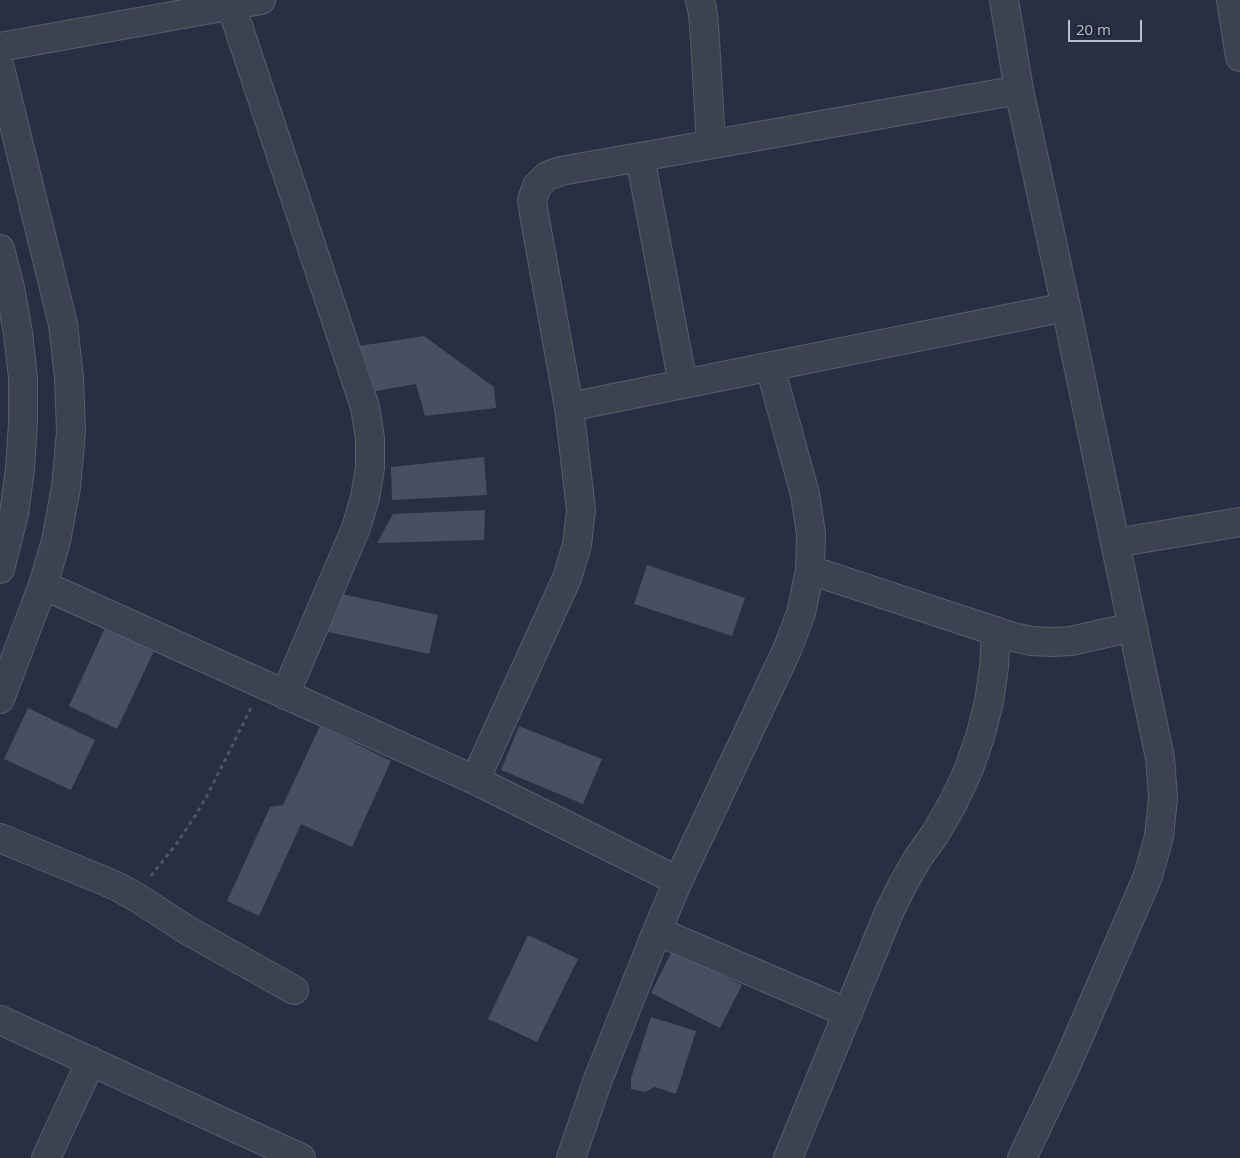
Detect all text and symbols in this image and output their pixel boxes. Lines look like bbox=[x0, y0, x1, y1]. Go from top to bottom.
scale bar bbox=[1070, 10, 1144, 42]
text: 20 m bbox=[1076, 19, 1111, 39]

